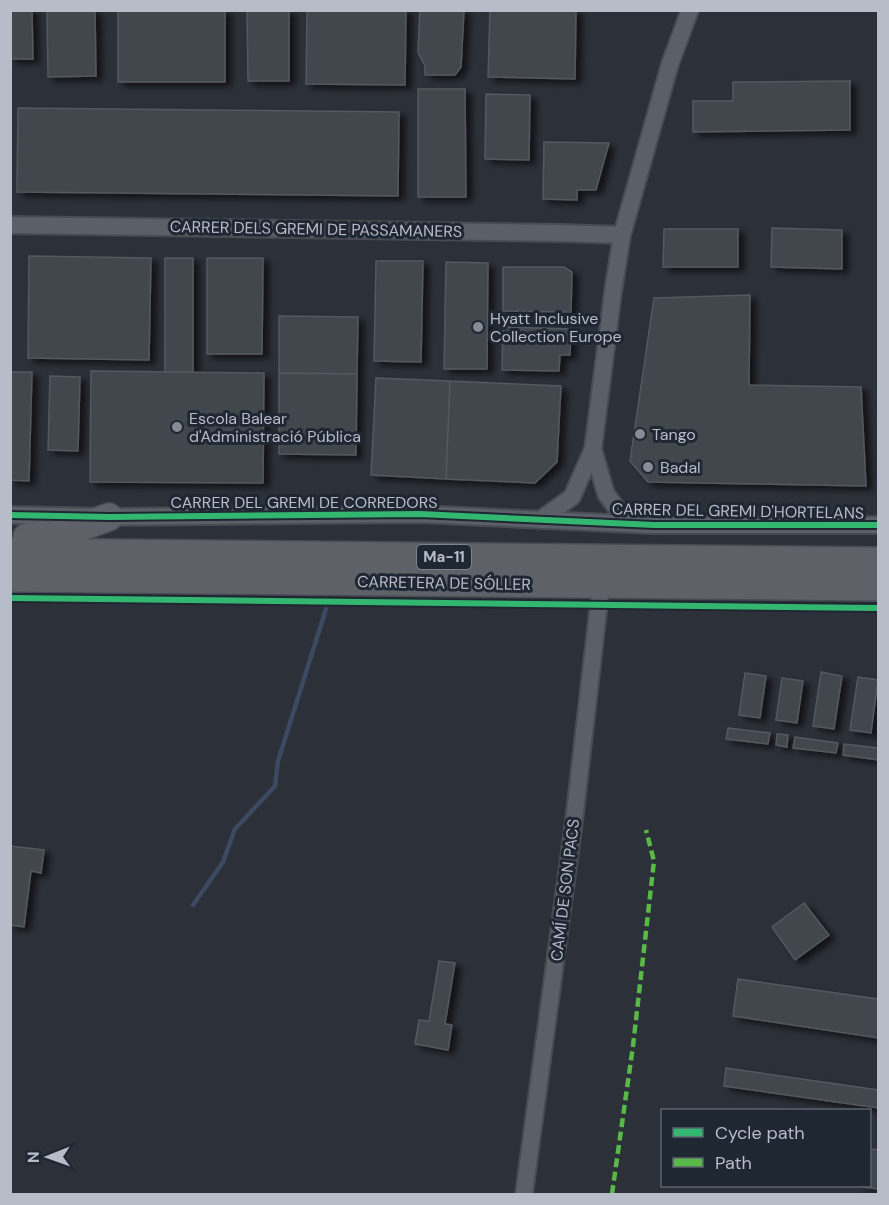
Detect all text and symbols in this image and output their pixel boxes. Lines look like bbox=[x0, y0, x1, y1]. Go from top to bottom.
street label: CARRER DELS GREMI DE PASSAMANERS bbox=[170, 216, 462, 242]
place label: Hyatt Inclusive Collection Europe bbox=[490, 308, 622, 347]
marker: Hyatt Inclusive Collection Europe bbox=[471, 320, 485, 334]
place label: Escola Balear d'Administració Pública bbox=[189, 408, 361, 447]
marker: Escola Balear d'Administració Pública bbox=[170, 420, 184, 434]
place label: Tango bbox=[652, 424, 696, 445]
marker: Tango bbox=[633, 427, 647, 441]
place label: Badal bbox=[660, 457, 701, 478]
marker: Badal bbox=[641, 460, 655, 474]
street label: CARRER DEL GREMI DE CORREDORS bbox=[171, 492, 437, 513]
street label: CARRER DEL GREMI D'HORTELANS bbox=[612, 498, 864, 524]
road number: Ma-11 bbox=[417, 545, 471, 569]
street label: CARRETERA DE SÓLLER bbox=[357, 571, 531, 595]
street label: CAMÍ DE SON PACS bbox=[546, 818, 584, 962]
legend bbox=[661, 1109, 871, 1187]
text: Cycle path bbox=[715, 1121, 805, 1145]
north arrow bbox=[18, 1127, 78, 1187]
text: N bbox=[23, 1151, 44, 1163]
text: Path bbox=[715, 1151, 752, 1175]

